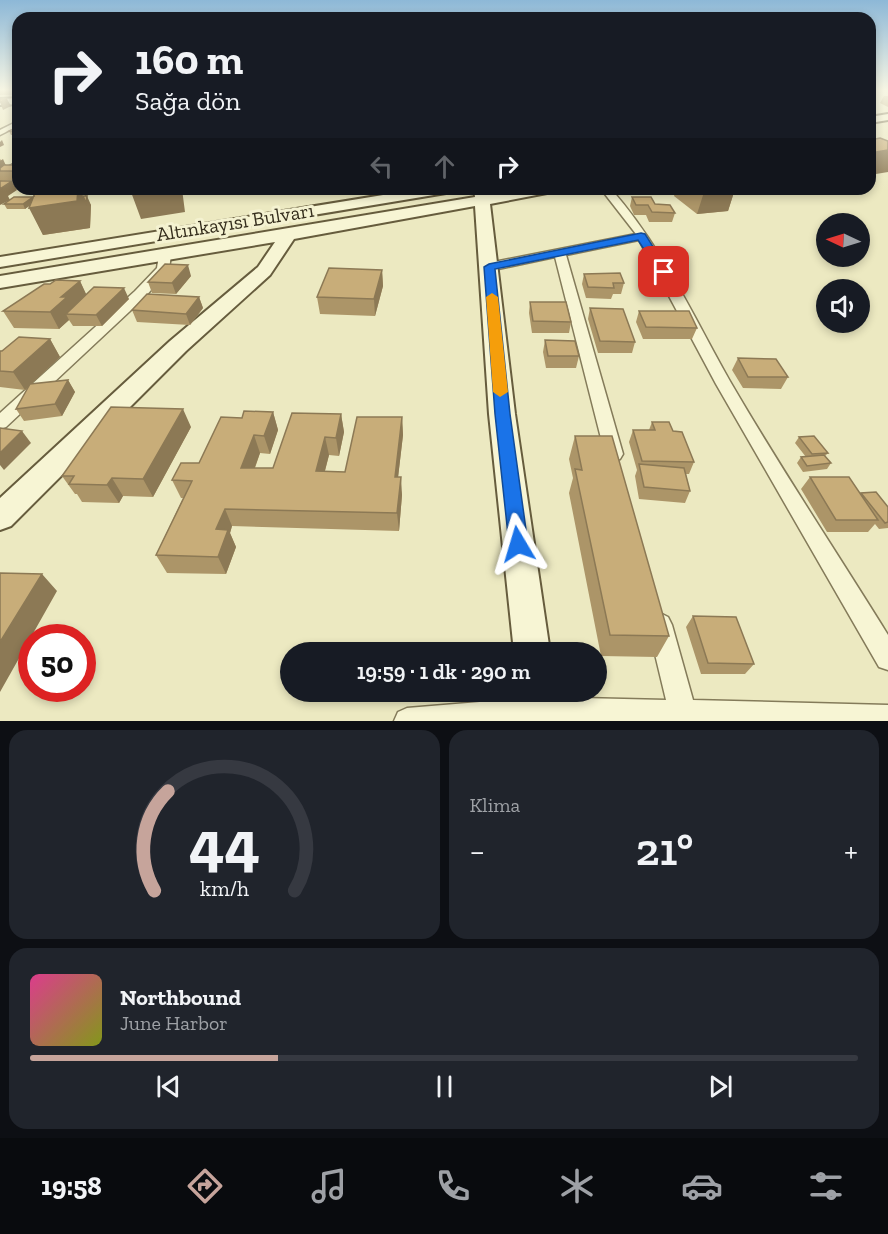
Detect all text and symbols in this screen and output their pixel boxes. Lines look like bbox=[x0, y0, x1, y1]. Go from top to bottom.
text: 160 m bbox=[135, 34, 243, 85]
icon: right bbox=[36, 36, 114, 114]
text: Sağa dön bbox=[135, 85, 241, 117]
icon: left bbox=[365, 150, 398, 183]
icon: ahead bbox=[428, 150, 461, 183]
icon: right bbox=[491, 150, 524, 183]
street label: Altınkayısı Bulvarı bbox=[154, 198, 316, 246]
north arrow bbox=[816, 213, 870, 267]
map controls bbox=[816, 213, 870, 333]
pin bbox=[638, 246, 689, 297]
icon: arrive bbox=[647, 255, 680, 288]
button: sound bbox=[816, 279, 870, 333]
position arrow bbox=[486, 512, 550, 576]
speed limit sign: 50 bbox=[18, 624, 96, 702]
text: 19:59 · 1 dk · 290 m bbox=[357, 658, 530, 685]
text: Klima bbox=[470, 793, 520, 817]
text: 44 bbox=[189, 806, 260, 881]
text: 21° bbox=[636, 823, 693, 877]
text: − bbox=[470, 831, 485, 870]
text: + bbox=[844, 831, 858, 870]
text: km/h bbox=[200, 877, 249, 902]
text: Northbound bbox=[120, 984, 241, 1011]
text: June Harbor bbox=[120, 1011, 228, 1035]
icon: previous bbox=[152, 1070, 185, 1103]
icon: pause bbox=[428, 1070, 461, 1103]
icon: next bbox=[704, 1070, 737, 1103]
icon: directions bbox=[184, 1165, 226, 1207]
icon: music bbox=[308, 1165, 350, 1207]
icon: phone bbox=[432, 1165, 474, 1207]
icon: climate bbox=[556, 1165, 598, 1207]
icon: car bbox=[681, 1165, 723, 1207]
icon: filters bbox=[805, 1165, 847, 1207]
text: 19:58 bbox=[41, 1170, 102, 1202]

